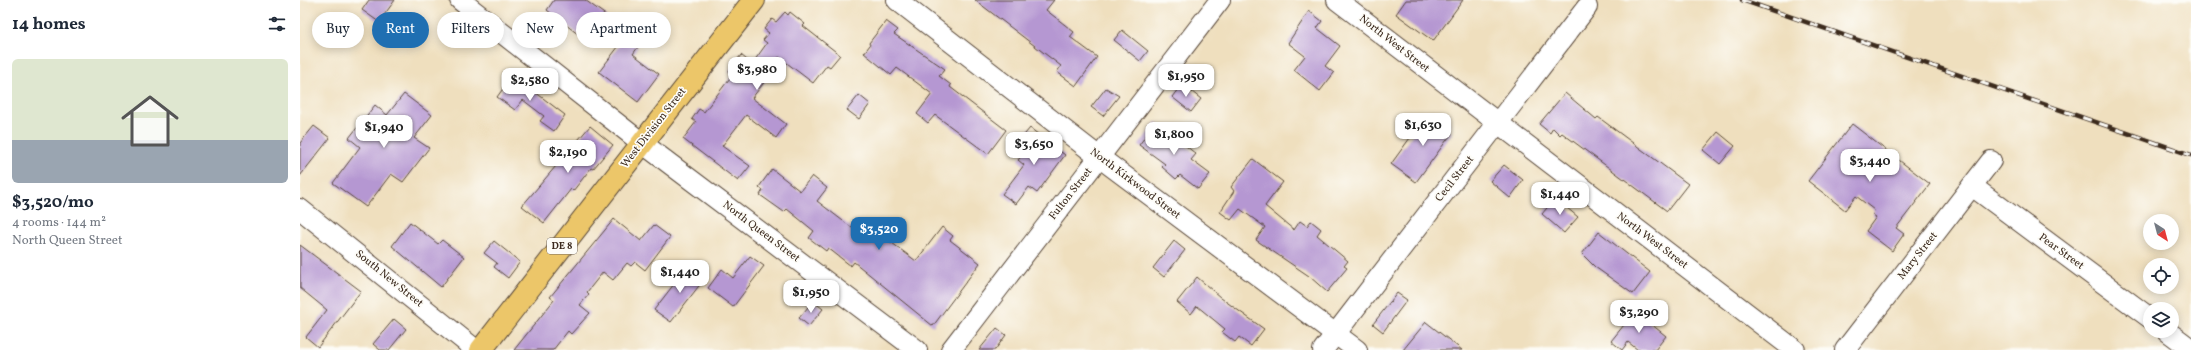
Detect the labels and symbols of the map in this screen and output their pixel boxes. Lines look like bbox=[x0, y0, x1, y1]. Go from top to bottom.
street label: North West Street bbox=[1356, 12, 1433, 76]
pin: $3,980 bbox=[724, 57, 790, 91]
pin: $1,950 bbox=[1153, 64, 1219, 98]
pin: $2,580 bbox=[497, 68, 563, 102]
street label: West Division Street bbox=[618, 85, 690, 171]
pin: $1,630 bbox=[1390, 113, 1456, 147]
pin: $1,940 bbox=[351, 115, 417, 149]
pin: $1,800 bbox=[1141, 122, 1207, 156]
pin: $3,650 bbox=[1001, 132, 1067, 166]
pin: $2,190 bbox=[535, 140, 601, 174]
street label: North Kirkwood Street bbox=[1087, 145, 1184, 223]
pin: $3,440 bbox=[1837, 149, 1903, 183]
street label: Cecil Street bbox=[1432, 153, 1478, 205]
street label: Fulton Street bbox=[1046, 165, 1096, 223]
pin: $1,440 bbox=[1527, 182, 1593, 216]
street label: North Queen Street bbox=[719, 198, 803, 266]
street label: North West Street bbox=[1613, 209, 1691, 273]
north arrow bbox=[2143, 214, 2179, 250]
pin: $3,520 bbox=[846, 217, 912, 251]
street label: Mary Street bbox=[1895, 229, 1942, 283]
street label: Pear Street bbox=[2035, 230, 2087, 274]
road number: DE 8 bbox=[547, 238, 577, 254]
street label: South New Street bbox=[352, 247, 426, 311]
pin: $1,440 bbox=[647, 260, 713, 294]
pin: $1,950 bbox=[778, 280, 844, 314]
pin: $3,290 bbox=[1606, 300, 1672, 334]

